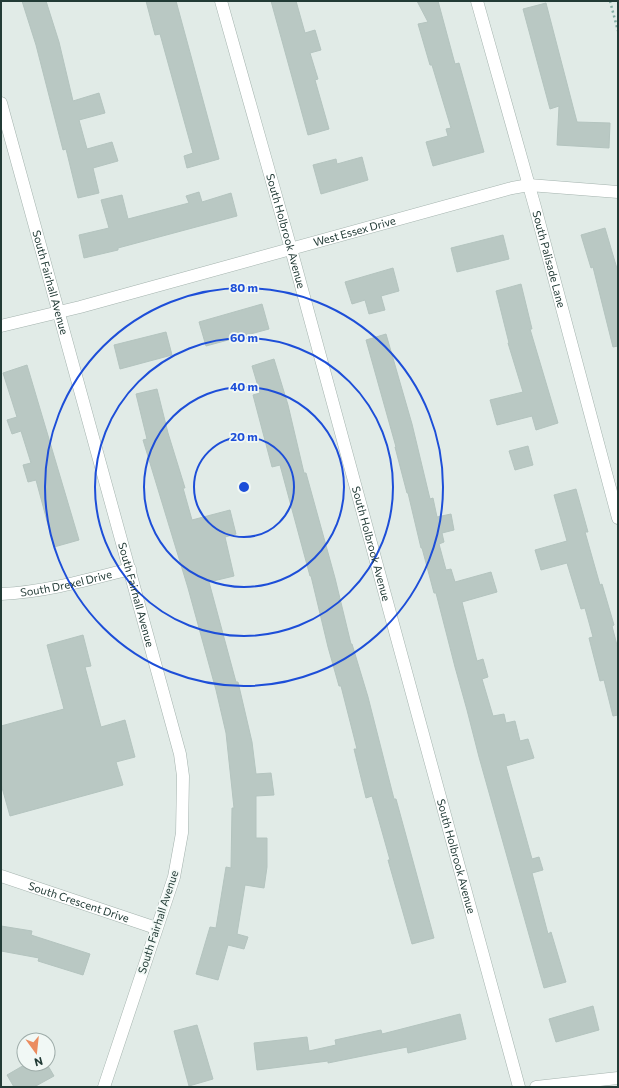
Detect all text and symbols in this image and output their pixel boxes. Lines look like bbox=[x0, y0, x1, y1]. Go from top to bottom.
street label: South Holbrook Avenue bbox=[264, 172, 308, 290]
street label: South Palisade Lane bbox=[530, 209, 569, 309]
street label: West Essex Drive bbox=[312, 213, 397, 248]
street label: South Fairhall Avenue bbox=[30, 229, 71, 336]
text: 80 m bbox=[230, 280, 258, 294]
text: 60 m bbox=[230, 330, 258, 344]
text: 40 m bbox=[230, 379, 258, 393]
text: 20 m bbox=[230, 429, 258, 443]
centre of rings bbox=[237, 480, 251, 494]
street label: South Holbrook Avenue bbox=[350, 485, 394, 602]
street label: South Fairhall Avenue bbox=[116, 541, 157, 648]
street label: South Drexel Drive bbox=[20, 567, 113, 598]
street label: South Holbrook Avenue bbox=[435, 797, 479, 915]
street label: South Fairhall Avenue bbox=[135, 868, 180, 975]
street label: South Crescent Drive bbox=[27, 879, 131, 925]
north arrow bbox=[16, 1032, 56, 1072]
text: N bbox=[33, 1055, 44, 1069]

